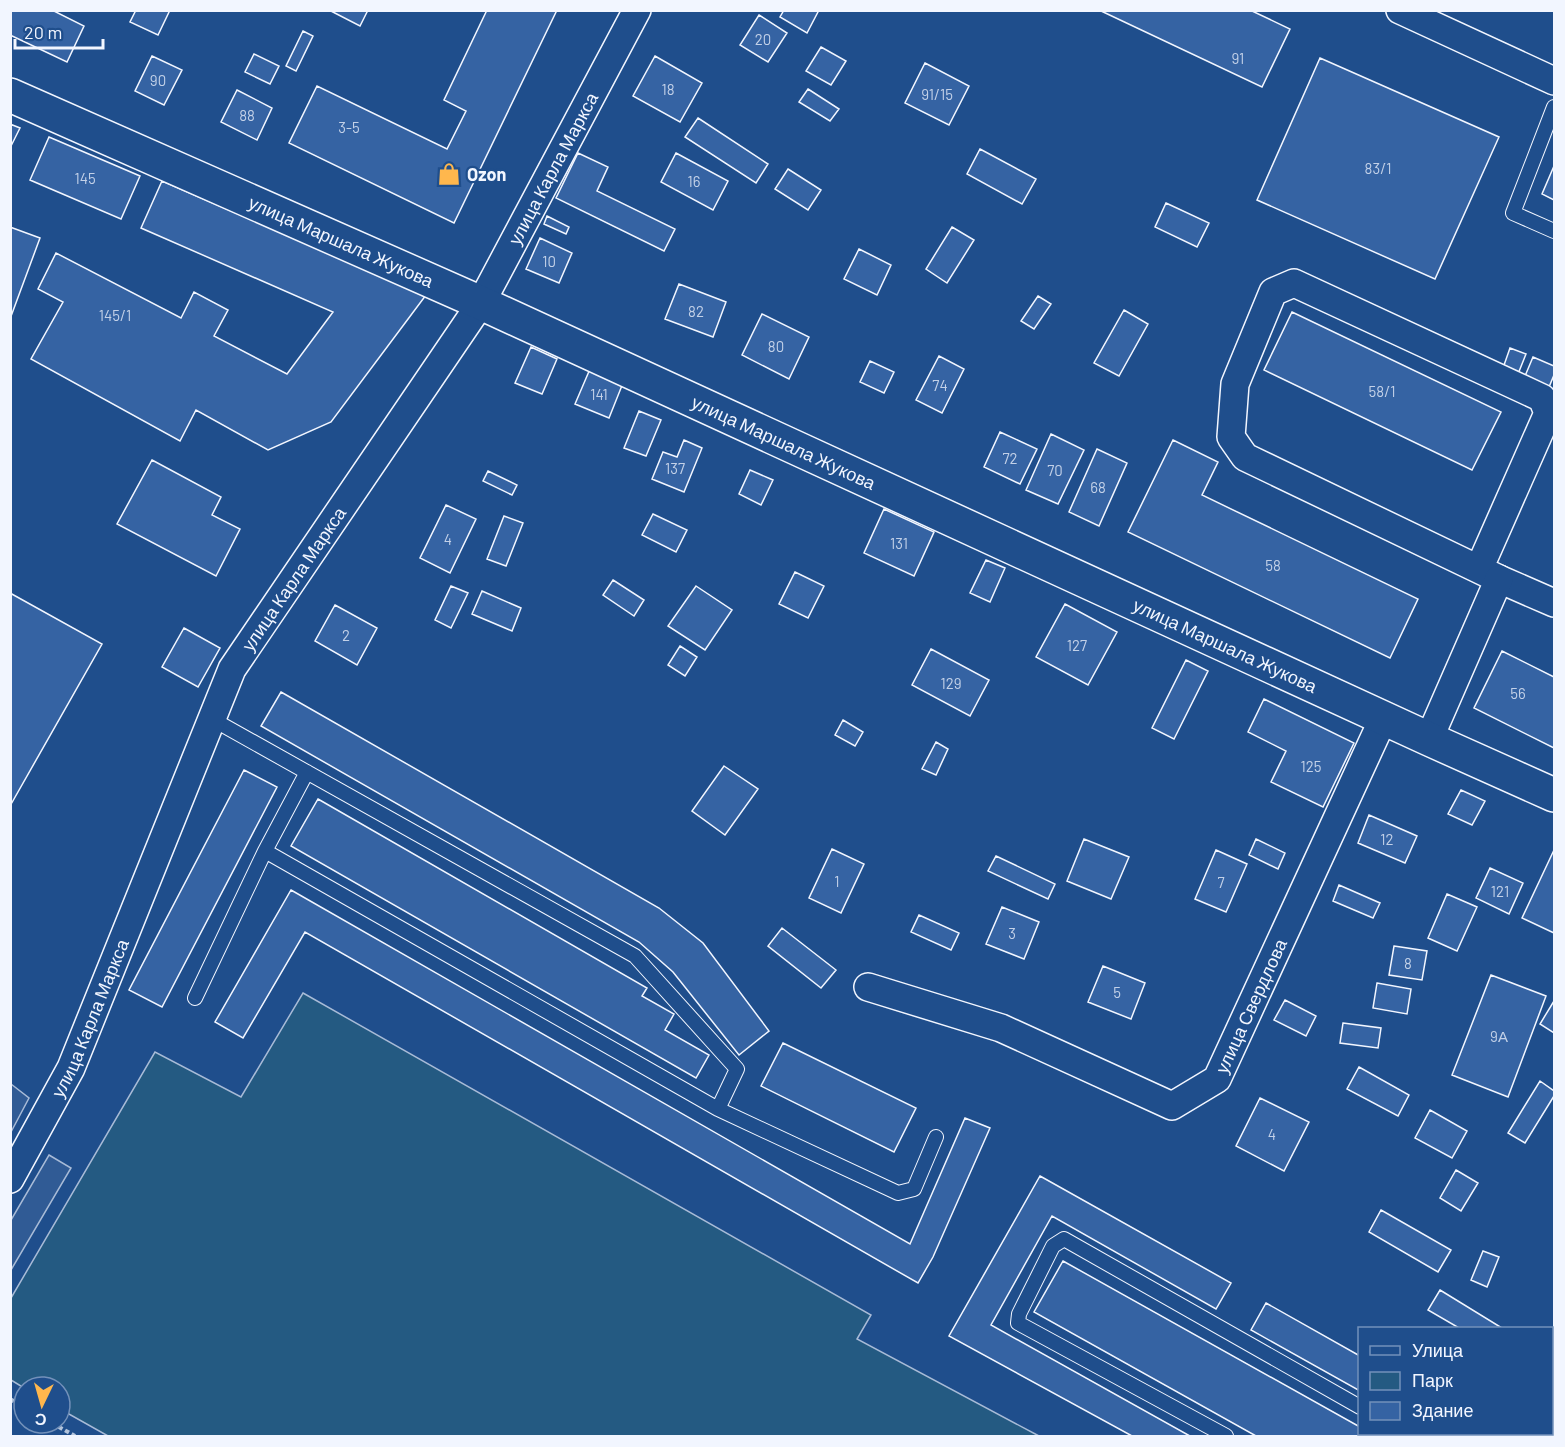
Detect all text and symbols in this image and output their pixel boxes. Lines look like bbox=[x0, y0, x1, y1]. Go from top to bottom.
scale bar bbox=[15, 12, 104, 50]
text: 20 m bbox=[24, 21, 62, 43]
house number: 20 bbox=[755, 30, 771, 48]
house number: 91 bbox=[1232, 49, 1244, 67]
house number: 90 bbox=[150, 71, 166, 89]
house number: 18 bbox=[661, 80, 675, 98]
house number: 91/15 bbox=[921, 85, 953, 103]
street label: улица Карла Маркса bbox=[503, 88, 603, 248]
house number: 88 bbox=[239, 106, 255, 124]
house number: 3-5 bbox=[338, 118, 360, 136]
house number: 83/1 bbox=[1365, 159, 1391, 177]
shop icon: Ozon bbox=[436, 161, 462, 187]
place label: Ozon bbox=[467, 163, 506, 185]
house number: 145 bbox=[74, 169, 96, 187]
house number: 16 bbox=[688, 172, 700, 190]
street label: улица Маршала Жукова bbox=[245, 191, 438, 292]
house number: 10 bbox=[542, 252, 556, 270]
house number: 82 bbox=[688, 302, 704, 320]
house number: 145/1 bbox=[99, 306, 131, 324]
house number: 80 bbox=[768, 337, 784, 355]
house number: 74 bbox=[932, 376, 948, 394]
house number: 58/1 bbox=[1369, 382, 1395, 400]
house number: 141 bbox=[590, 385, 608, 403]
street label: улица Маршала Жукова bbox=[688, 390, 880, 494]
house number: 72 bbox=[1002, 449, 1018, 467]
house number: 137 bbox=[665, 459, 685, 477]
house number: 70 bbox=[1047, 461, 1063, 479]
house number: 68 bbox=[1090, 478, 1106, 496]
street label: улица Карла Маркса bbox=[237, 502, 351, 655]
house number: 4 bbox=[444, 530, 452, 548]
house number: 131 bbox=[890, 534, 908, 552]
house number: 58 bbox=[1265, 556, 1281, 574]
street label: улица Маршала Жукова bbox=[1130, 594, 1321, 697]
house number: 2 bbox=[342, 626, 350, 644]
house number: 127 bbox=[1067, 636, 1087, 654]
house number: 129 bbox=[940, 674, 962, 692]
house number: 56 bbox=[1510, 684, 1526, 702]
house number: 125 bbox=[1300, 757, 1322, 775]
house number: 12 bbox=[1380, 830, 1394, 848]
house number: 1 bbox=[834, 872, 840, 890]
house number: 7 bbox=[1217, 873, 1225, 891]
house number: 121 bbox=[1491, 882, 1509, 900]
house number: 3 bbox=[1008, 924, 1016, 942]
street label: улица Свердлова bbox=[1210, 934, 1292, 1077]
street label: улица Карла Маркса bbox=[46, 935, 133, 1101]
house number: 8 bbox=[1404, 954, 1412, 972]
house number: 5 bbox=[1113, 983, 1121, 1001]
house number: 9А bbox=[1490, 1027, 1508, 1045]
house number: 4 bbox=[1268, 1125, 1276, 1143]
legend bbox=[1358, 1327, 1553, 1435]
text: Улица bbox=[1412, 1339, 1464, 1361]
text: Парк bbox=[1412, 1369, 1453, 1391]
north arrow bbox=[12, 1375, 72, 1435]
text: Здание bbox=[1412, 1399, 1473, 1421]
text: С bbox=[34, 1410, 47, 1430]

